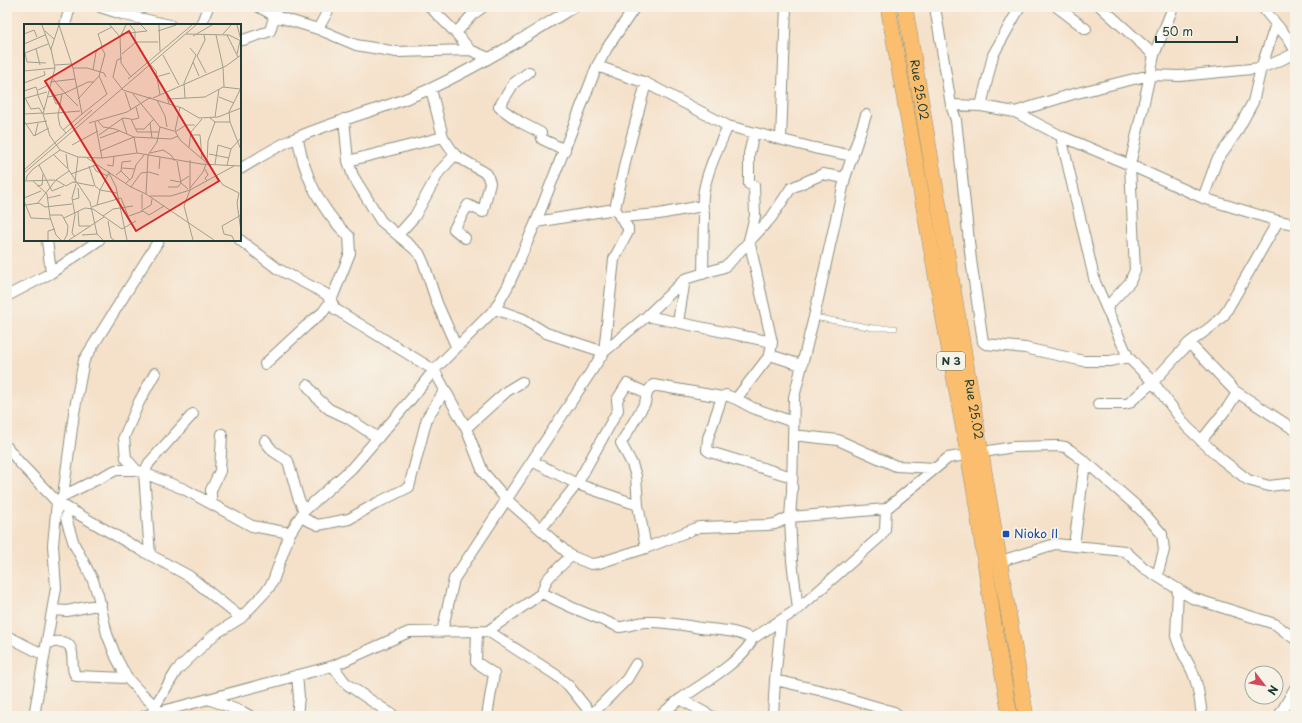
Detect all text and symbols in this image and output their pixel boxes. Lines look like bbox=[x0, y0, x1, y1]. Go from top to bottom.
scale bar bbox=[1156, 18, 1237, 44]
text: 50 m bbox=[1162, 22, 1193, 40]
inset map bbox=[24, 24, 241, 241]
street label: Rue 25.02 bbox=[906, 58, 934, 121]
road number: N 3 bbox=[937, 352, 965, 370]
street label: Rue 25.02 bbox=[961, 377, 989, 441]
place label: Nioko II bbox=[1014, 524, 1058, 542]
marker: Nioko II bbox=[1001, 529, 1011, 539]
north arrow bbox=[1244, 665, 1284, 705]
text: N bbox=[1263, 682, 1283, 699]

